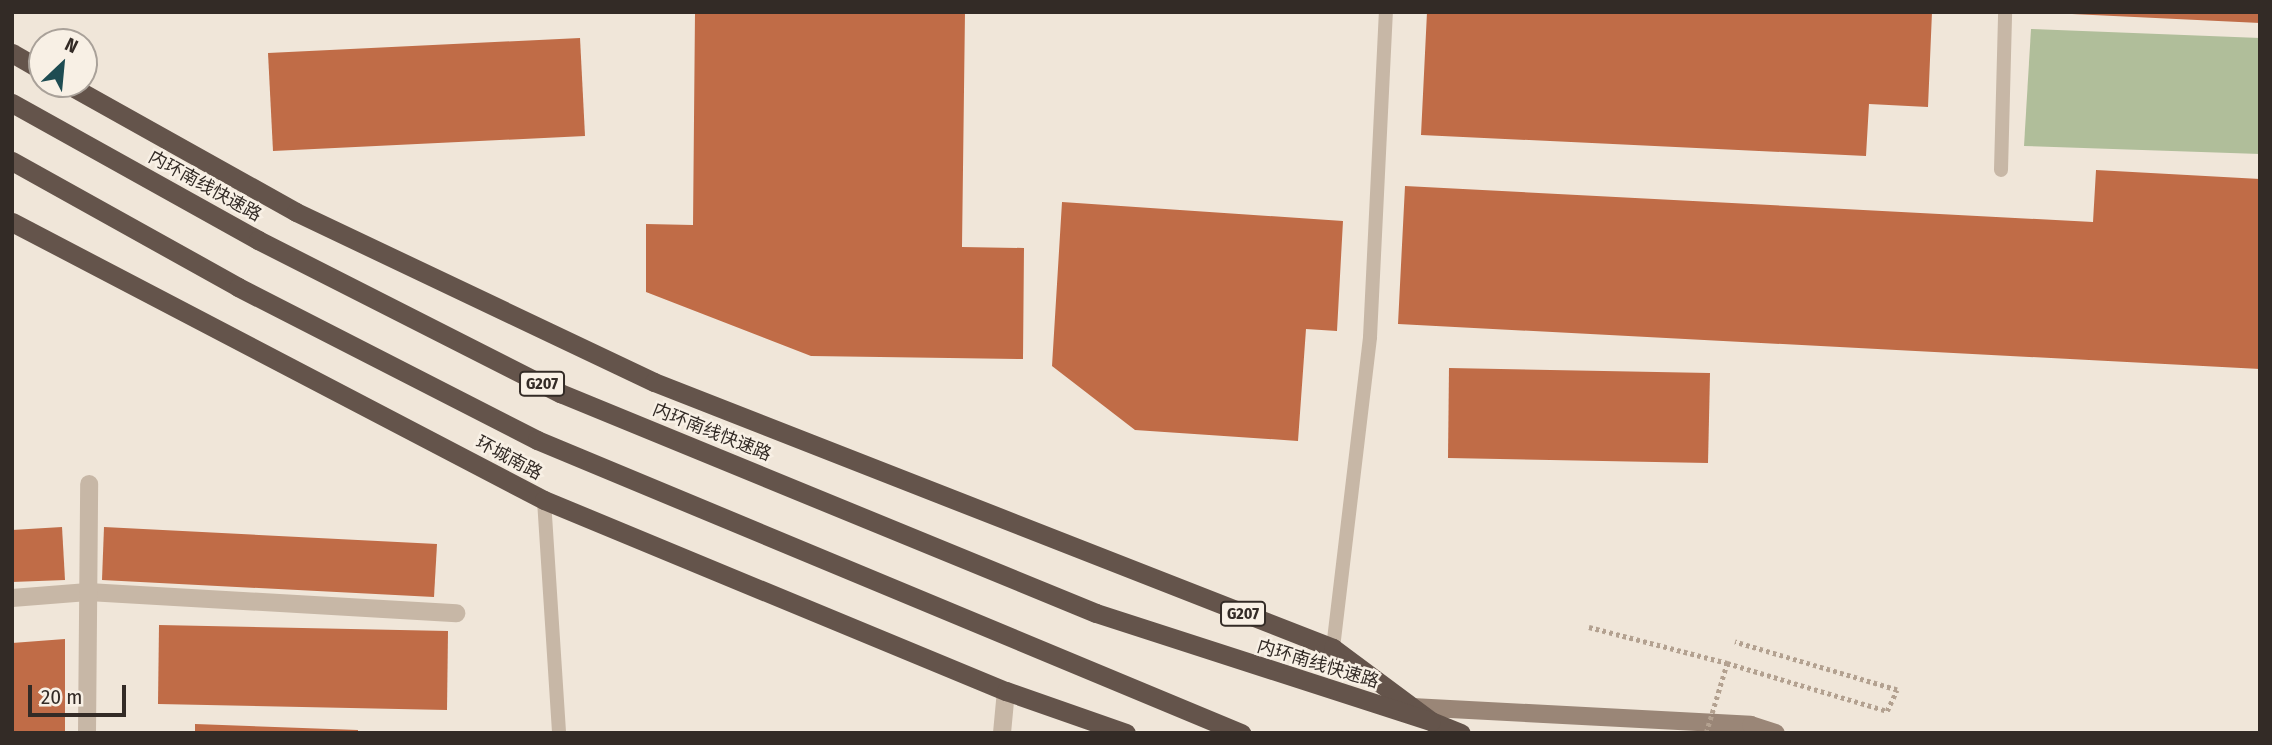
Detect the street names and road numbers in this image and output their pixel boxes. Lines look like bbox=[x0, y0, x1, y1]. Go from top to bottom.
street label: 内环南线快速路 bbox=[145, 146, 265, 226]
road number: G207 bbox=[518, 372, 566, 396]
street label: 内环南线快速路 bbox=[650, 398, 774, 466]
street label: 环城南路 bbox=[472, 432, 546, 484]
road number: G207 bbox=[1218, 601, 1268, 626]
street label: 内环南线快速路 bbox=[1255, 635, 1381, 693]

